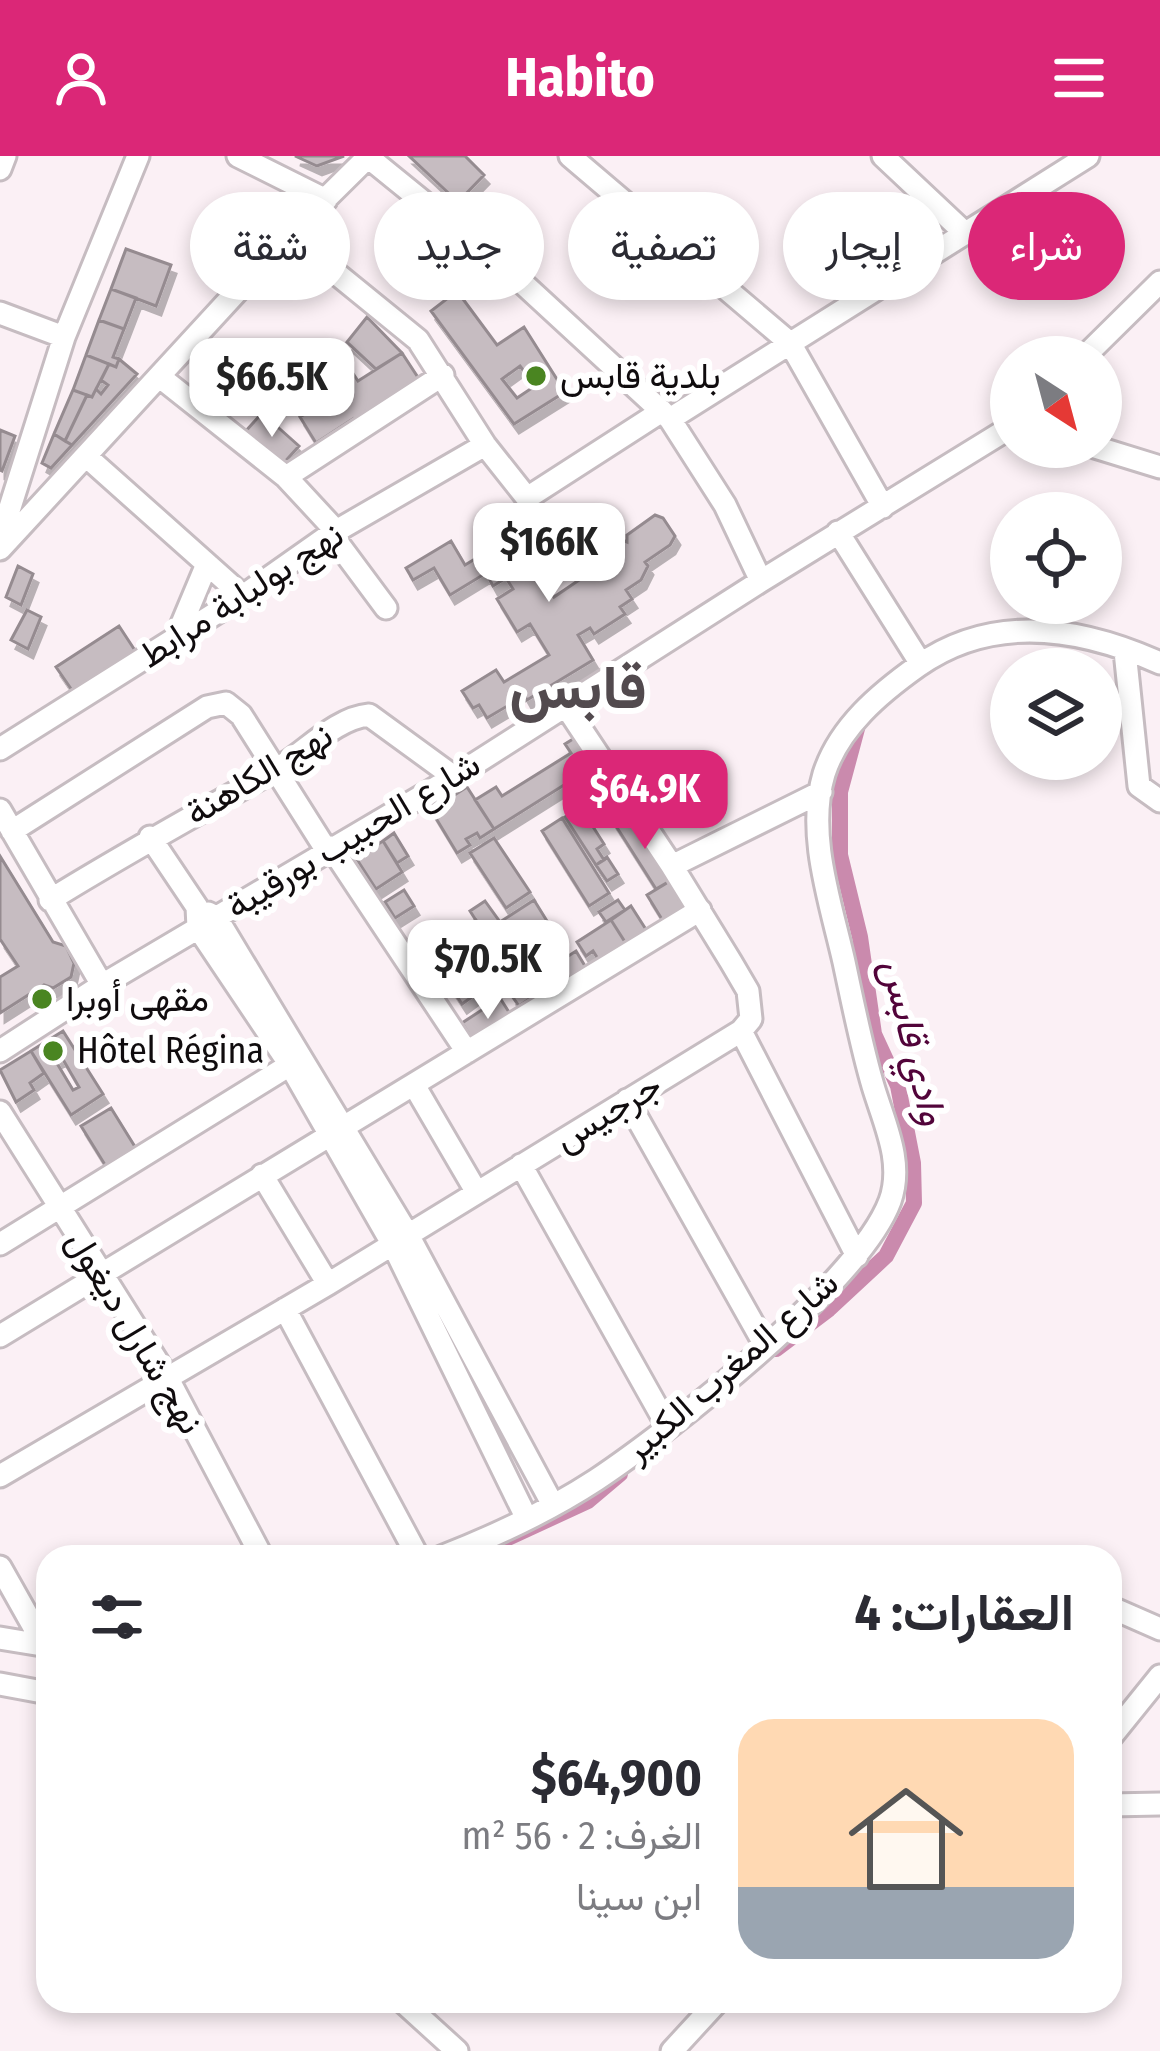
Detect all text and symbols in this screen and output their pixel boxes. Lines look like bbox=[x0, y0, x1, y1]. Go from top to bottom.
icon: person bbox=[48, 45, 114, 111]
icon: menu bbox=[1046, 45, 1112, 111]
text: Habito bbox=[505, 46, 655, 110]
chip: شقة bbox=[190, 192, 350, 300]
chip: جديد bbox=[374, 192, 544, 300]
chip: تصفية bbox=[568, 192, 759, 300]
chip: إيجار bbox=[783, 192, 944, 300]
chip: شراء bbox=[968, 192, 1125, 300]
north arrow bbox=[990, 336, 1122, 468]
map controls bbox=[990, 336, 1122, 780]
pin: $66.5K bbox=[174, 338, 370, 440]
text: $66.5K bbox=[216, 354, 328, 400]
place label: بلدية قابس bbox=[560, 354, 721, 398]
marker: بلدية قابس bbox=[523, 363, 549, 389]
button: locate bbox=[990, 492, 1122, 624]
pin: $166K bbox=[465, 503, 633, 605]
street label: نهج بولبابة مرابط bbox=[130, 513, 353, 680]
text: $166K bbox=[500, 519, 598, 565]
button: layers bbox=[990, 648, 1122, 780]
district label: قابس bbox=[509, 652, 647, 724]
street label: نهج الكاهنة bbox=[177, 713, 342, 838]
street label: شارع الحبيب بورقيبة bbox=[218, 742, 489, 930]
pin: $64.9K bbox=[547, 750, 743, 852]
text: $64.9K bbox=[590, 766, 700, 812]
pin: $70.5K bbox=[390, 920, 586, 1022]
text: $70.5K bbox=[434, 936, 542, 982]
water label: وادي قابس bbox=[863, 954, 957, 1132]
place label: مقهى أوبرا bbox=[66, 977, 209, 1021]
marker: مقهى أوبرا bbox=[29, 986, 55, 1012]
place label: Hôtel Régina bbox=[77, 1029, 264, 1073]
marker: Hôtel Régina bbox=[40, 1038, 66, 1064]
street label: جرجيس bbox=[547, 1063, 669, 1161]
street label: نهج شارل ديغول bbox=[54, 1222, 213, 1443]
street label: شارع المغرب الكبير bbox=[614, 1261, 849, 1473]
text: العقارات: 4 bbox=[855, 1582, 1074, 1644]
icon: filters bbox=[84, 1584, 150, 1650]
text: $64,900 bbox=[531, 1747, 702, 1809]
icon: home bbox=[834, 1767, 978, 1911]
text: الغرف: 2 · 56 m² bbox=[462, 1813, 702, 1859]
text: ابن سينا bbox=[576, 1874, 702, 1920]

